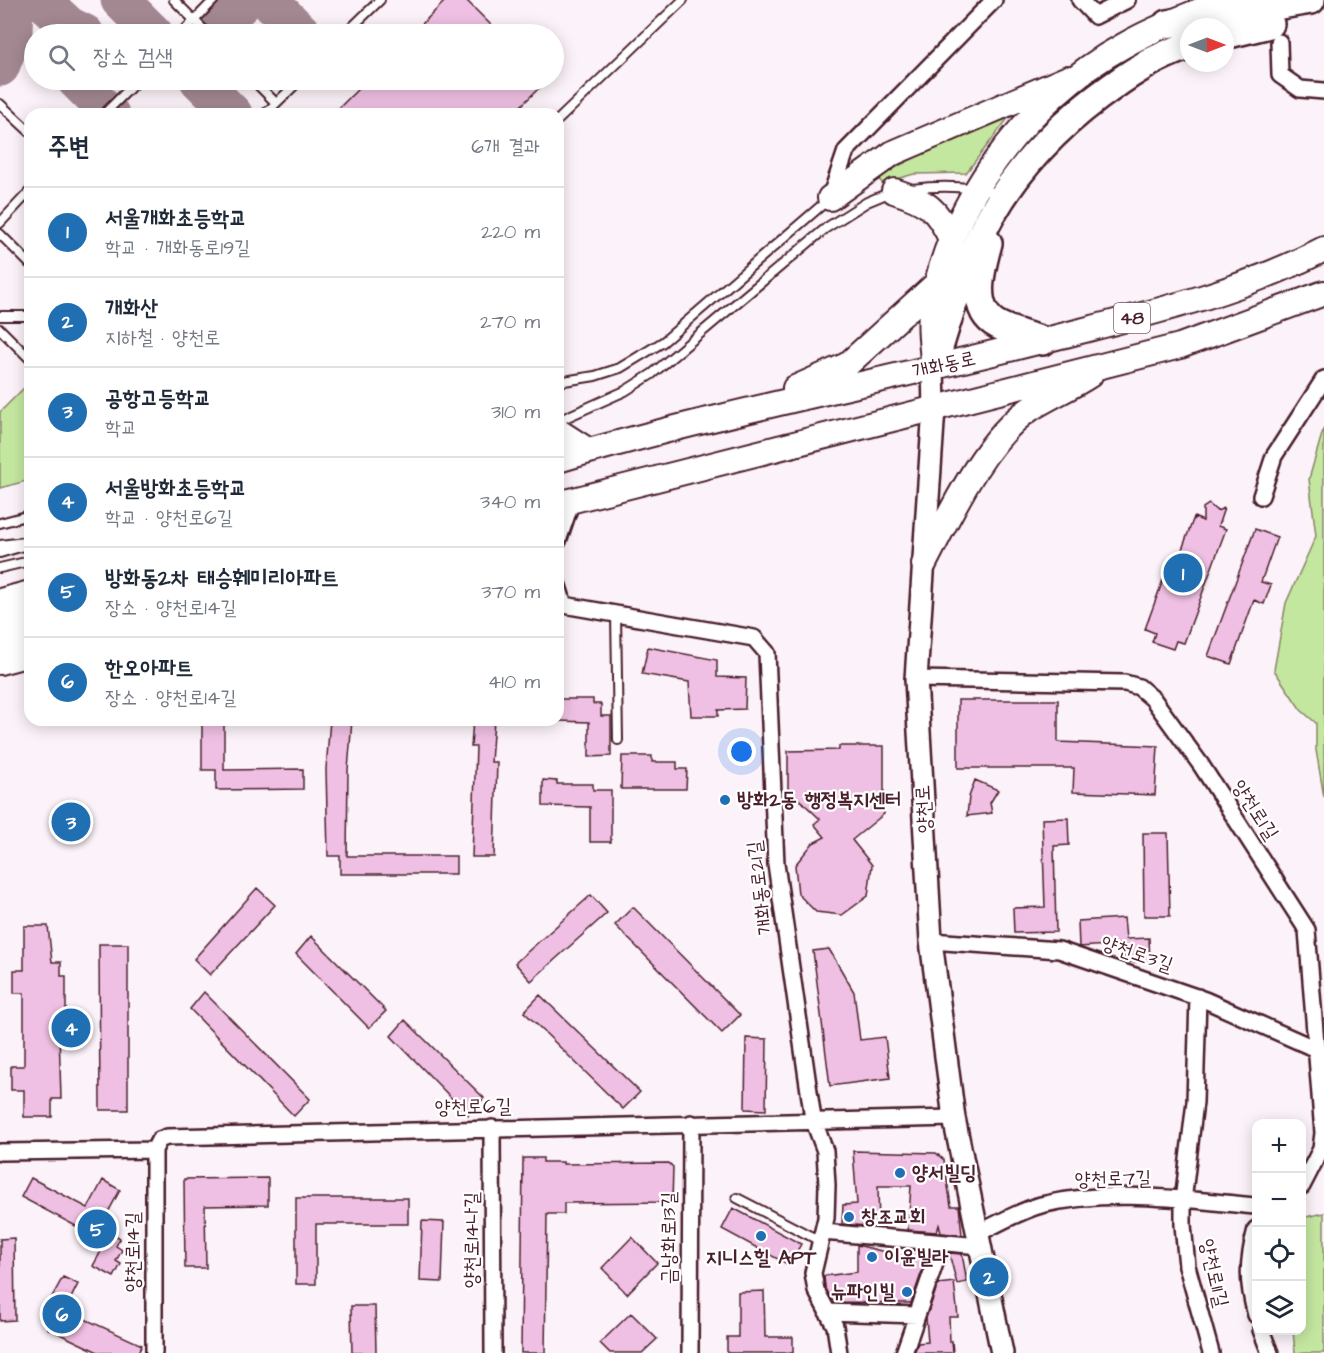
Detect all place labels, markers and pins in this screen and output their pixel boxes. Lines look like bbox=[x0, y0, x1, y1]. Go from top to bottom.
pin: 1 bbox=[1164, 550, 1202, 596]
place label: 방화2동 행정복지센터 bbox=[737, 786, 901, 814]
marker: 방화2동 행정복지센터 bbox=[718, 793, 732, 807]
pin: 3 bbox=[52, 800, 90, 844]
pin: 4 bbox=[52, 1006, 90, 1050]
place label: 양서빌딩 bbox=[912, 1159, 976, 1187]
marker: 양서빌딩 bbox=[893, 1166, 907, 1180]
place label: 창조교회 bbox=[861, 1203, 925, 1231]
pin: 5 bbox=[78, 1206, 116, 1252]
marker: 창조교회 bbox=[842, 1210, 856, 1224]
marker: 지니스힐 APT bbox=[754, 1229, 768, 1243]
place label: 이윤빌라 bbox=[884, 1243, 949, 1271]
place label: 지니스힐 APT bbox=[706, 1244, 817, 1272]
marker: 이윤빌라 bbox=[865, 1250, 879, 1264]
pin: 2 bbox=[970, 1254, 1008, 1300]
place label: 뉴파인빌 bbox=[831, 1278, 896, 1306]
marker: 뉴파인빌 bbox=[900, 1285, 914, 1299]
pin: 6 bbox=[42, 1292, 82, 1336]

